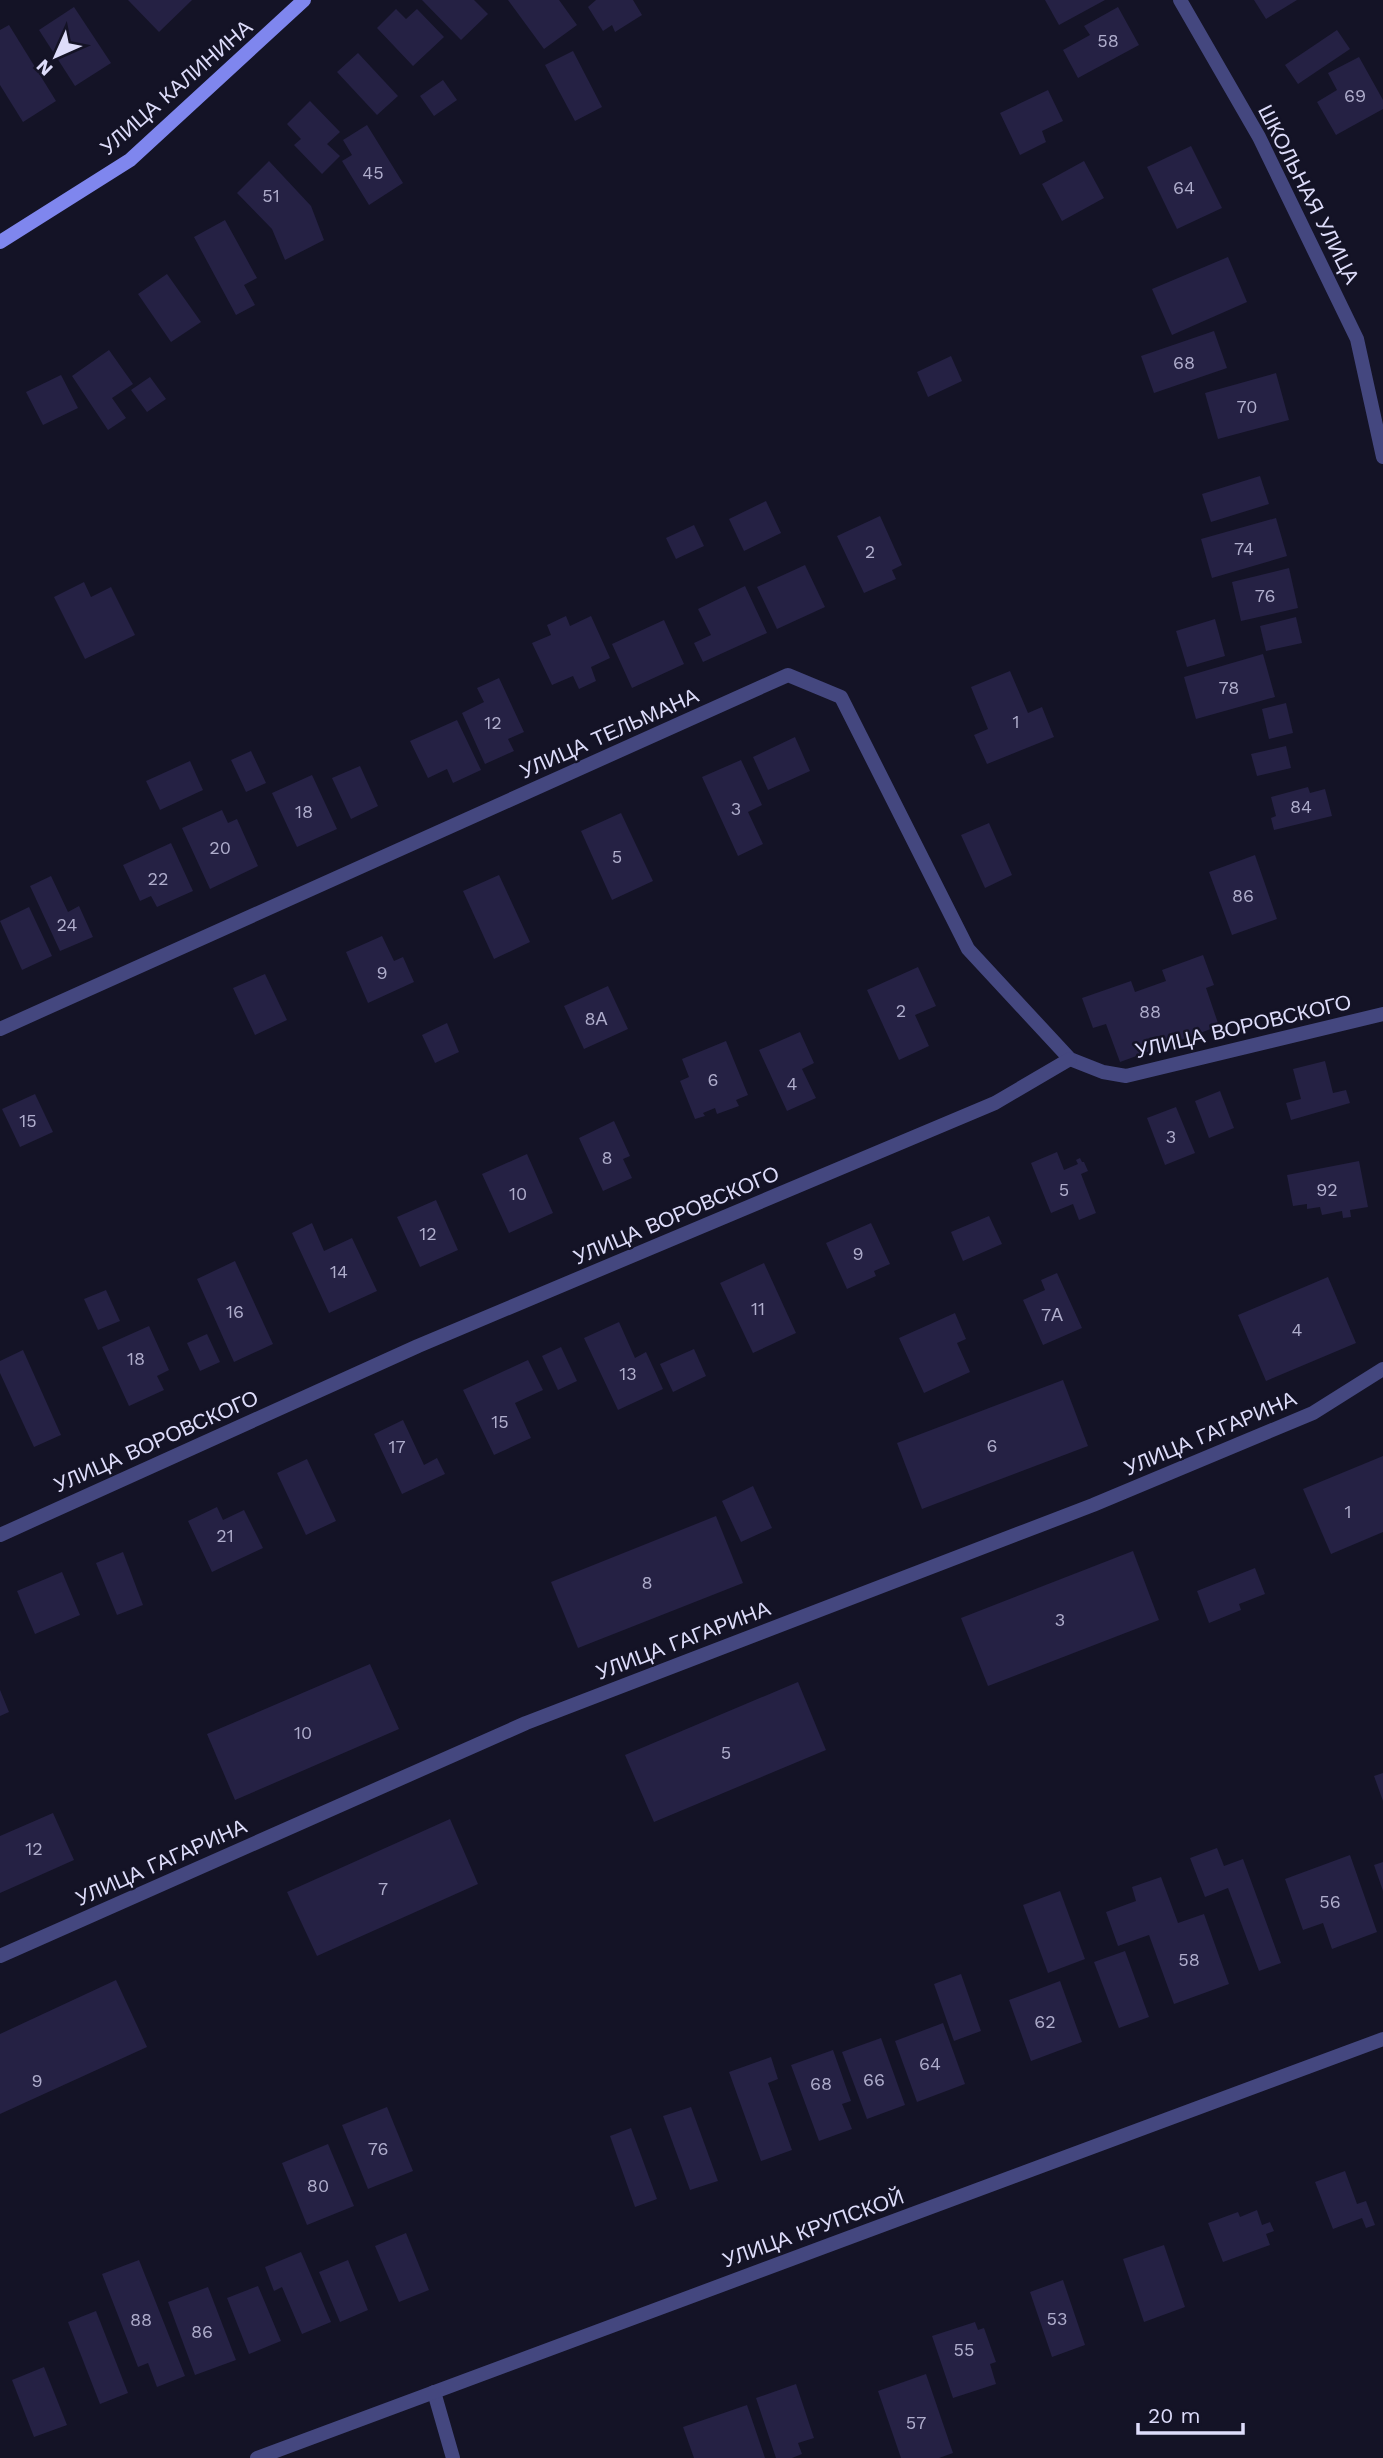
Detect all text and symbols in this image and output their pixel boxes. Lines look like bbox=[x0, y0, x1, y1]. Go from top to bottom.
street label: УЛИЦА КАЛИНИНА bbox=[95, 14, 257, 160]
north arrow bbox=[21, 21, 91, 91]
house number: 58 bbox=[1097, 30, 1119, 51]
text: N bbox=[31, 55, 57, 81]
house number: 69 bbox=[1344, 85, 1366, 106]
street label: ШКОЛЬНАЯ УЛИЦА bbox=[1253, 100, 1365, 288]
house number: 45 bbox=[362, 162, 384, 183]
house number: 64 bbox=[1173, 177, 1195, 198]
house number: 51 bbox=[262, 185, 280, 206]
house number: 68 bbox=[1173, 352, 1195, 373]
house number: 70 bbox=[1237, 396, 1257, 417]
house number: 74 bbox=[1234, 538, 1254, 559]
house number: 2 bbox=[865, 541, 875, 562]
house number: 76 bbox=[1255, 585, 1275, 606]
house number: 78 bbox=[1219, 677, 1239, 698]
street label: УЛИЦА ТЕЛЬМАНА bbox=[516, 682, 702, 784]
house number: 1 bbox=[1012, 711, 1020, 732]
house number: 12 bbox=[484, 712, 502, 733]
house number: 84 bbox=[1290, 796, 1312, 817]
house number: 3 bbox=[731, 798, 741, 819]
house number: 18 bbox=[295, 801, 313, 822]
house number: 20 bbox=[209, 837, 231, 858]
house number: 5 bbox=[612, 846, 622, 867]
house number: 22 bbox=[148, 868, 169, 889]
house number: 86 bbox=[1232, 885, 1254, 906]
house number: 24 bbox=[57, 914, 77, 935]
house number: 9 bbox=[376, 962, 388, 983]
street label: УЛИЦА ВОРОВСКОГО bbox=[1132, 989, 1354, 1063]
house number: 2 bbox=[896, 1000, 906, 1021]
house number: 88 bbox=[1139, 1001, 1161, 1022]
house number: 8А bbox=[584, 1008, 608, 1029]
house number: 6 bbox=[708, 1069, 718, 1090]
house number: 4 bbox=[787, 1073, 798, 1094]
house number: 15 bbox=[19, 1110, 37, 1131]
house number: 3 bbox=[1166, 1126, 1176, 1147]
house number: 8 bbox=[601, 1147, 613, 1168]
street label: УЛИЦА ВОРОВСКОГО bbox=[569, 1160, 783, 1270]
house number: 5 bbox=[1059, 1179, 1069, 1200]
house number: 92 bbox=[1316, 1179, 1338, 1200]
house number: 10 bbox=[509, 1183, 527, 1204]
house number: 12 bbox=[419, 1223, 437, 1244]
house number: 9 bbox=[852, 1243, 864, 1264]
house number: 14 bbox=[330, 1261, 348, 1282]
house number: 11 bbox=[751, 1298, 765, 1319]
house number: 16 bbox=[226, 1301, 244, 1322]
house number: 7А bbox=[1041, 1304, 1063, 1325]
house number: 4 bbox=[1292, 1319, 1303, 1340]
house number: 18 bbox=[127, 1348, 145, 1369]
house number: 13 bbox=[619, 1363, 637, 1384]
street label: УЛИЦА ВОРОВСКОГО bbox=[50, 1385, 262, 1497]
street label: УЛИЦА ГАГАРИНА bbox=[1120, 1385, 1300, 1481]
house number: 15 bbox=[491, 1411, 509, 1432]
house number: 6 bbox=[987, 1435, 997, 1456]
house number: 17 bbox=[388, 1436, 406, 1457]
house number: 1 bbox=[1344, 1501, 1352, 1522]
house number: 21 bbox=[216, 1525, 234, 1546]
house number: 8 bbox=[641, 1572, 653, 1593]
street label: УЛИЦА ГАГАРИНА bbox=[592, 1595, 774, 1685]
house number: 3 bbox=[1055, 1609, 1065, 1630]
house number: 10 bbox=[294, 1722, 312, 1743]
house number: 5 bbox=[721, 1742, 731, 1763]
street label: УЛИЦА ГАГАРИНА bbox=[72, 1813, 250, 1911]
house number: 12 bbox=[25, 1838, 43, 1859]
house number: 7 bbox=[378, 1878, 388, 1899]
house number: 56 bbox=[1319, 1891, 1341, 1912]
house number: 58 bbox=[1178, 1949, 1200, 1970]
house number: 62 bbox=[1034, 2011, 1056, 2032]
house number: 64 bbox=[919, 2053, 941, 2074]
house number: 66 bbox=[863, 2069, 885, 2090]
house number: 9 bbox=[31, 2070, 43, 2091]
house number: 68 bbox=[810, 2073, 832, 2094]
house number: 76 bbox=[368, 2138, 388, 2159]
house number: 80 bbox=[307, 2175, 329, 2196]
street label: УЛИЦА КРУПСКОЙ bbox=[719, 2184, 907, 2272]
house number: 53 bbox=[1047, 2308, 1067, 2329]
house number: 88 bbox=[130, 2309, 152, 2330]
house number: 86 bbox=[191, 2321, 213, 2342]
house number: 55 bbox=[954, 2339, 974, 2360]
scale bar bbox=[1138, 2392, 1243, 2436]
text: 20 m bbox=[1148, 2403, 1200, 2428]
house number: 57 bbox=[906, 2412, 926, 2433]

